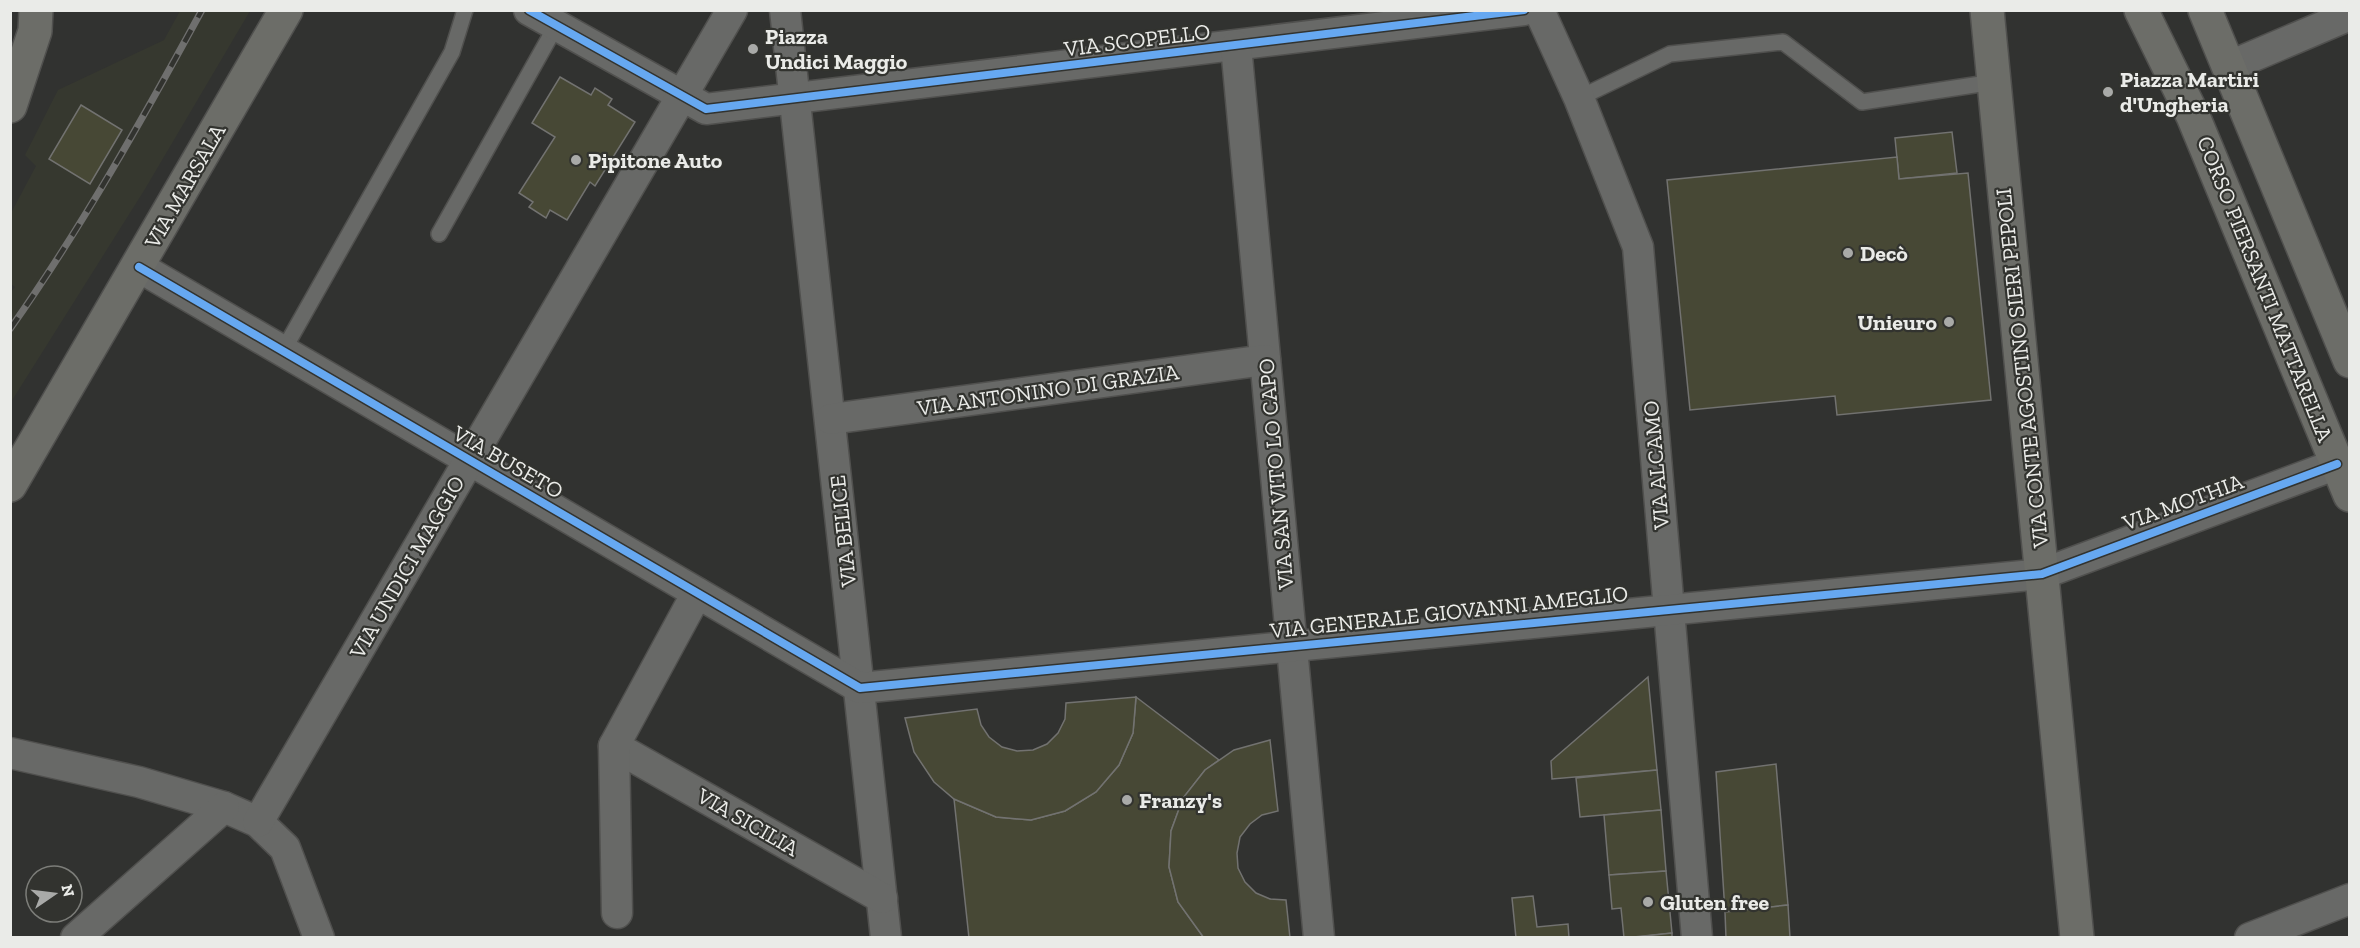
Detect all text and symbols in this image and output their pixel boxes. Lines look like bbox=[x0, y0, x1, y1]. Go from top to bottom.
street label: VIA SCOPELLO bbox=[1061, 18, 1212, 62]
place label: Piazza Undici Maggio bbox=[765, 23, 908, 75]
marker: Piazza Undici Maggio bbox=[746, 42, 760, 56]
place label: Piazza Martiri d'Ungheria bbox=[2120, 66, 2260, 118]
marker: Piazza Martiri d'Ungheria bbox=[2101, 85, 2115, 99]
street label: VIA MARSALA bbox=[138, 118, 232, 254]
street label: CORSO PIERSANTI MATTARELLA bbox=[2191, 132, 2339, 447]
place label: Pipitone Auto bbox=[588, 147, 723, 174]
marker: Pipitone Auto bbox=[569, 153, 583, 167]
street label: VIA CONTE AGOSTINO SIERI PEPOLI bbox=[1990, 187, 2054, 550]
place label: Decò bbox=[1860, 240, 1908, 267]
marker: Decò bbox=[1841, 246, 1855, 260]
place label: Unieuro bbox=[1857, 309, 1937, 336]
marker: Unieuro bbox=[1942, 315, 1956, 329]
street label: VIA SAN VITO LO CAPO bbox=[1252, 357, 1300, 592]
street label: VIA ANTONINO DI GRAZIA bbox=[915, 358, 1181, 422]
street label: VIA ALCAMO bbox=[1637, 400, 1675, 531]
street label: VIA BUSETO bbox=[447, 419, 568, 504]
street label: VIA MOTHIA bbox=[2118, 467, 2248, 537]
street label: VIA UNDICI MAGGIO bbox=[343, 471, 470, 664]
street label: VIA BELICE bbox=[824, 474, 862, 589]
street label: VIA GENERALE GIOVANNI AMEGLIO bbox=[1268, 580, 1629, 644]
street label: VIA SICILIA bbox=[691, 782, 804, 862]
place label: Franzy's bbox=[1139, 787, 1222, 814]
marker: Franzy's bbox=[1120, 793, 1134, 807]
north arrow bbox=[24, 864, 84, 924]
text: N bbox=[57, 882, 79, 899]
place label: Gluten free bbox=[1660, 889, 1770, 916]
marker: Gluten free bbox=[1641, 895, 1655, 909]

